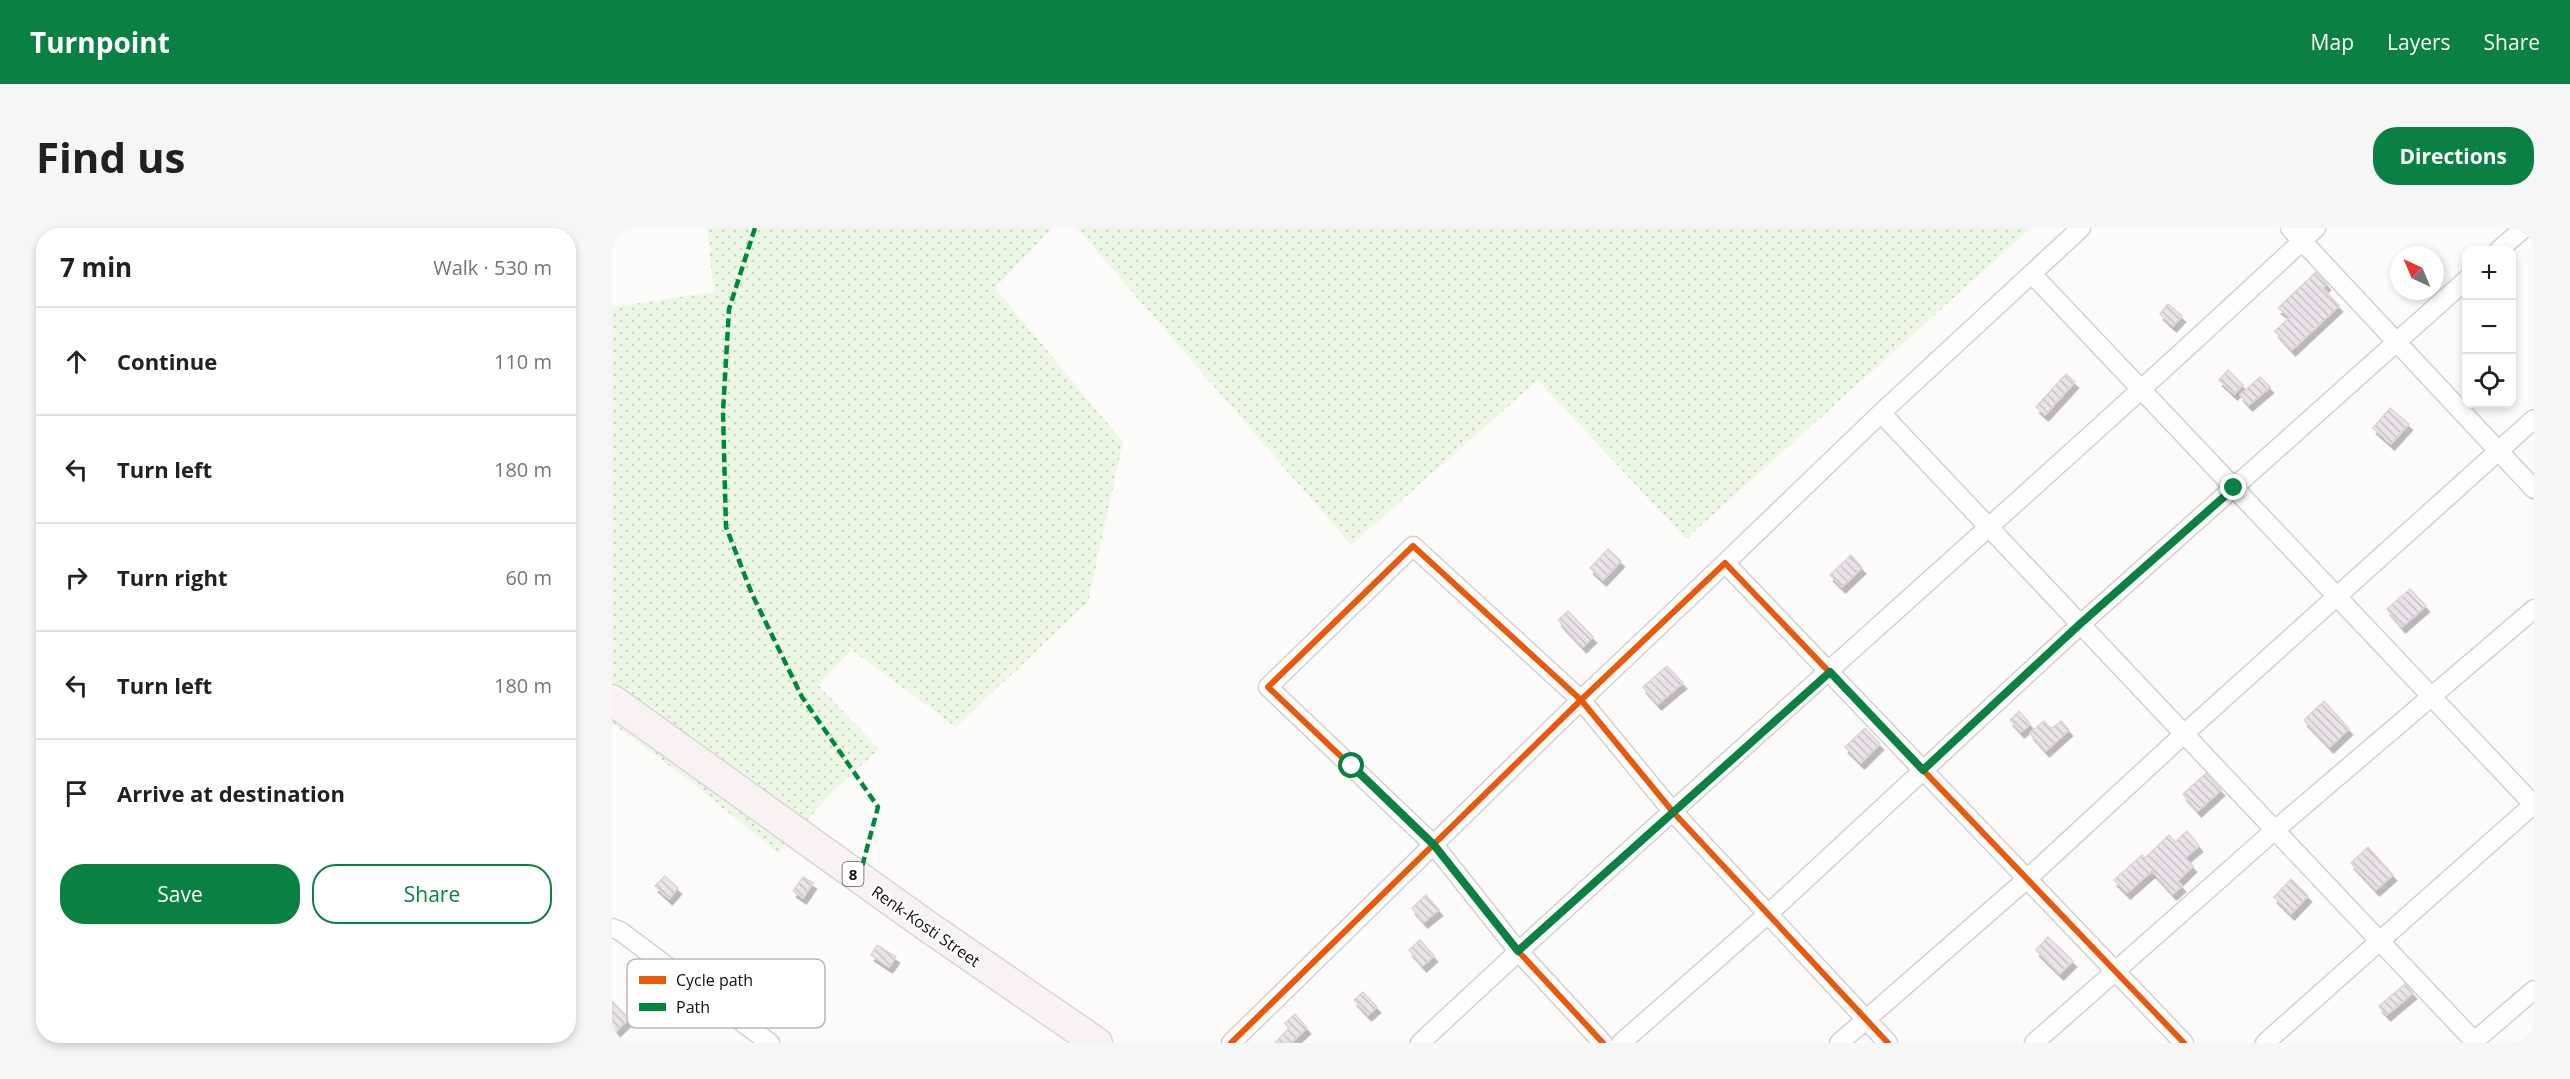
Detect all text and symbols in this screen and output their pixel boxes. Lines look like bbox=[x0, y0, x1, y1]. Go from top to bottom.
text: Turnpoint bbox=[30, 23, 170, 61]
text: Map bbox=[2311, 28, 2354, 56]
text: Layers bbox=[2387, 28, 2451, 56]
text: Share bbox=[2484, 28, 2540, 56]
button: Directions bbox=[2373, 127, 2534, 185]
text: Find us bbox=[36, 128, 185, 185]
north arrow bbox=[2390, 246, 2444, 300]
map controls bbox=[2462, 246, 2516, 408]
button: + bbox=[2462, 246, 2516, 300]
text: 7 min bbox=[60, 249, 132, 285]
text: Walk · 530 m bbox=[433, 254, 552, 281]
button: − bbox=[2462, 300, 2516, 354]
icon: ahead bbox=[60, 345, 93, 378]
text: Continue bbox=[117, 346, 217, 376]
text: 110 m bbox=[494, 348, 552, 375]
button: locate bbox=[2462, 354, 2516, 408]
icon: left bbox=[60, 453, 93, 486]
text: Turn left bbox=[117, 454, 212, 484]
text: 180 m bbox=[494, 456, 552, 483]
route end bbox=[2220, 474, 2246, 500]
icon: right bbox=[60, 561, 93, 594]
text: Turn right bbox=[117, 562, 228, 592]
text: 60 m bbox=[505, 564, 552, 591]
icon: left bbox=[60, 669, 93, 702]
text: Turn left bbox=[117, 670, 212, 700]
text: 180 m bbox=[494, 672, 552, 699]
route start bbox=[1338, 752, 1364, 778]
icon: arrive bbox=[60, 777, 93, 810]
text: Arrive at destination bbox=[117, 778, 345, 808]
road number: 8 bbox=[842, 862, 864, 886]
button: Save bbox=[60, 864, 300, 924]
button: Share bbox=[312, 864, 552, 924]
street label: Renk-Kosti Street bbox=[867, 880, 985, 972]
legend bbox=[627, 959, 825, 1028]
text: Cycle path bbox=[676, 969, 753, 991]
text: Path bbox=[676, 996, 710, 1018]

